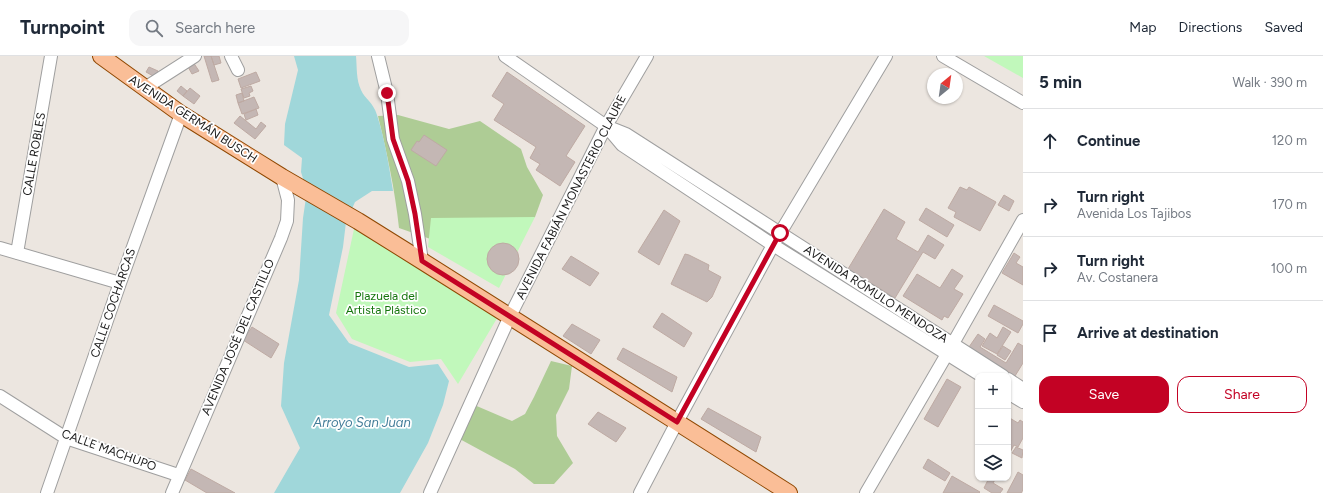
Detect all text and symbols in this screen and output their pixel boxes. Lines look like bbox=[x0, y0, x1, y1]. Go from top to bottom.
search box bbox=[129, 10, 409, 46]
text: Turnpoint bbox=[20, 16, 105, 39]
icon: search bbox=[143, 17, 165, 39]
text: Search here bbox=[175, 19, 255, 37]
text: Map bbox=[1129, 19, 1157, 36]
text: Directions bbox=[1179, 19, 1242, 36]
text: Saved bbox=[1264, 19, 1303, 36]
north arrow bbox=[927, 68, 963, 104]
street label: AVENIDA GERMÁN BUSCH bbox=[126, 72, 260, 166]
text: 5 min bbox=[1039, 72, 1082, 92]
text: Walk · 390 m bbox=[1232, 75, 1307, 90]
route end bbox=[378, 84, 396, 102]
street label: AVENIDA FABIÁN MONASTERIO CLAURE bbox=[513, 92, 629, 302]
street label: CALLE ROBLES bbox=[20, 111, 48, 197]
icon: ahead bbox=[1039, 130, 1061, 152]
text: Continue bbox=[1077, 132, 1140, 150]
text: 120 m bbox=[1272, 133, 1307, 148]
text: Turn right bbox=[1077, 188, 1145, 206]
icon: right bbox=[1039, 194, 1061, 216]
text: 170 m bbox=[1272, 197, 1307, 212]
text: Avenida Los Tajibos bbox=[1077, 206, 1191, 221]
route start bbox=[771, 224, 789, 242]
street label: AVENIDA RÓMULO MENDOZA bbox=[801, 242, 951, 346]
street label: CALLE COCHARCAS bbox=[88, 246, 138, 360]
text: Turn right bbox=[1077, 252, 1145, 270]
street label: AVENIDA JOSÉ DEL CASTILLO bbox=[199, 257, 277, 417]
icon: right bbox=[1039, 258, 1061, 280]
text: 100 m bbox=[1271, 261, 1307, 276]
text: Av. Costanera bbox=[1077, 270, 1158, 285]
park label: Plazuela del Artista Plástico bbox=[346, 289, 426, 317]
icon: arrive bbox=[1039, 322, 1061, 344]
text: Arrive at destination bbox=[1077, 324, 1218, 342]
map controls bbox=[975, 373, 1011, 481]
button: + bbox=[975, 373, 1011, 409]
button: Save bbox=[1039, 376, 1169, 413]
button: Share bbox=[1177, 376, 1307, 413]
button: − bbox=[975, 409, 1011, 445]
water label: Arroyo San Juan bbox=[312, 415, 411, 430]
street label: CALLE MACHUPO bbox=[60, 426, 158, 474]
button: layers bbox=[975, 445, 1011, 481]

